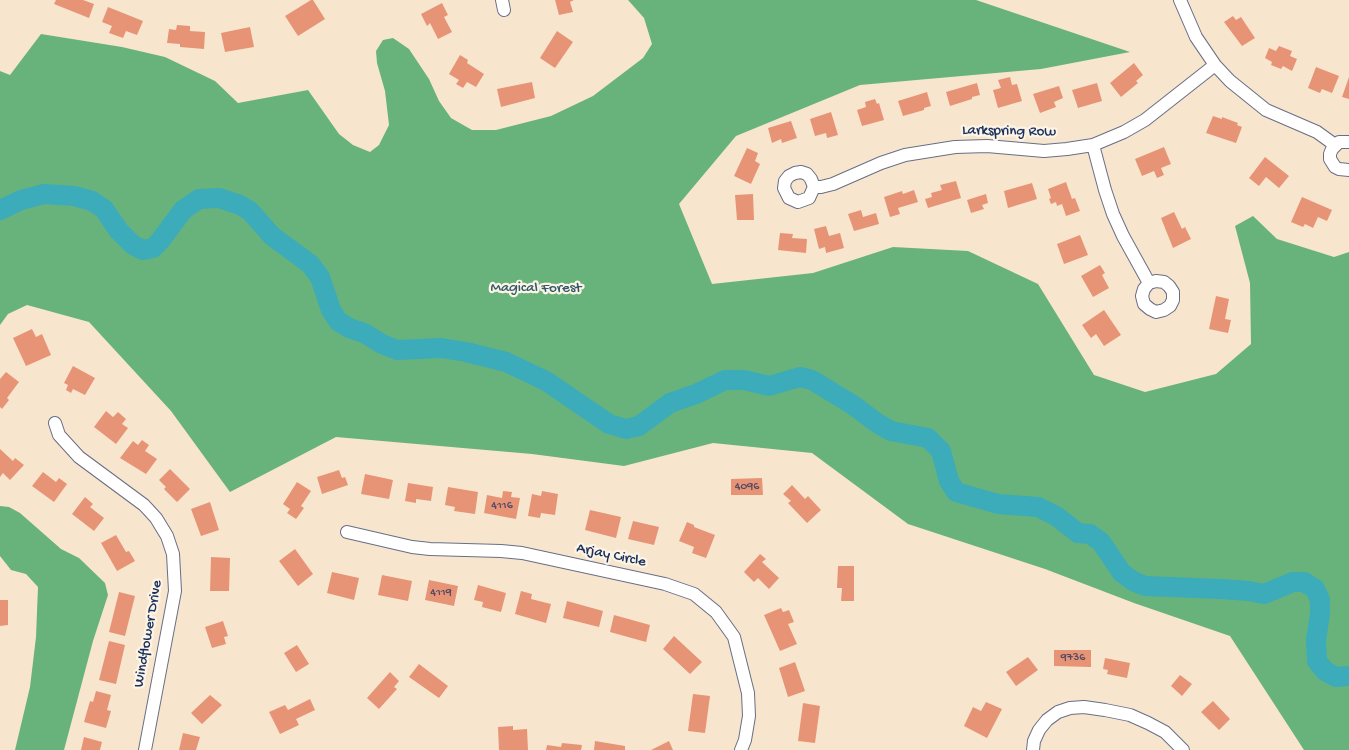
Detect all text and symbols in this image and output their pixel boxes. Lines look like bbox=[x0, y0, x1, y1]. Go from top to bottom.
street label: Larkspring Row bbox=[962, 122, 1056, 142]
park label: Magical Forest bbox=[491, 280, 581, 298]
house number: 4096 bbox=[735, 480, 759, 494]
house number: 4116 bbox=[491, 499, 513, 513]
street label: Arjay Circle bbox=[575, 540, 647, 572]
street label: Windflower Drive bbox=[131, 579, 167, 689]
house number: 4119 bbox=[430, 586, 452, 600]
house number: 9736 bbox=[1061, 651, 1085, 665]

